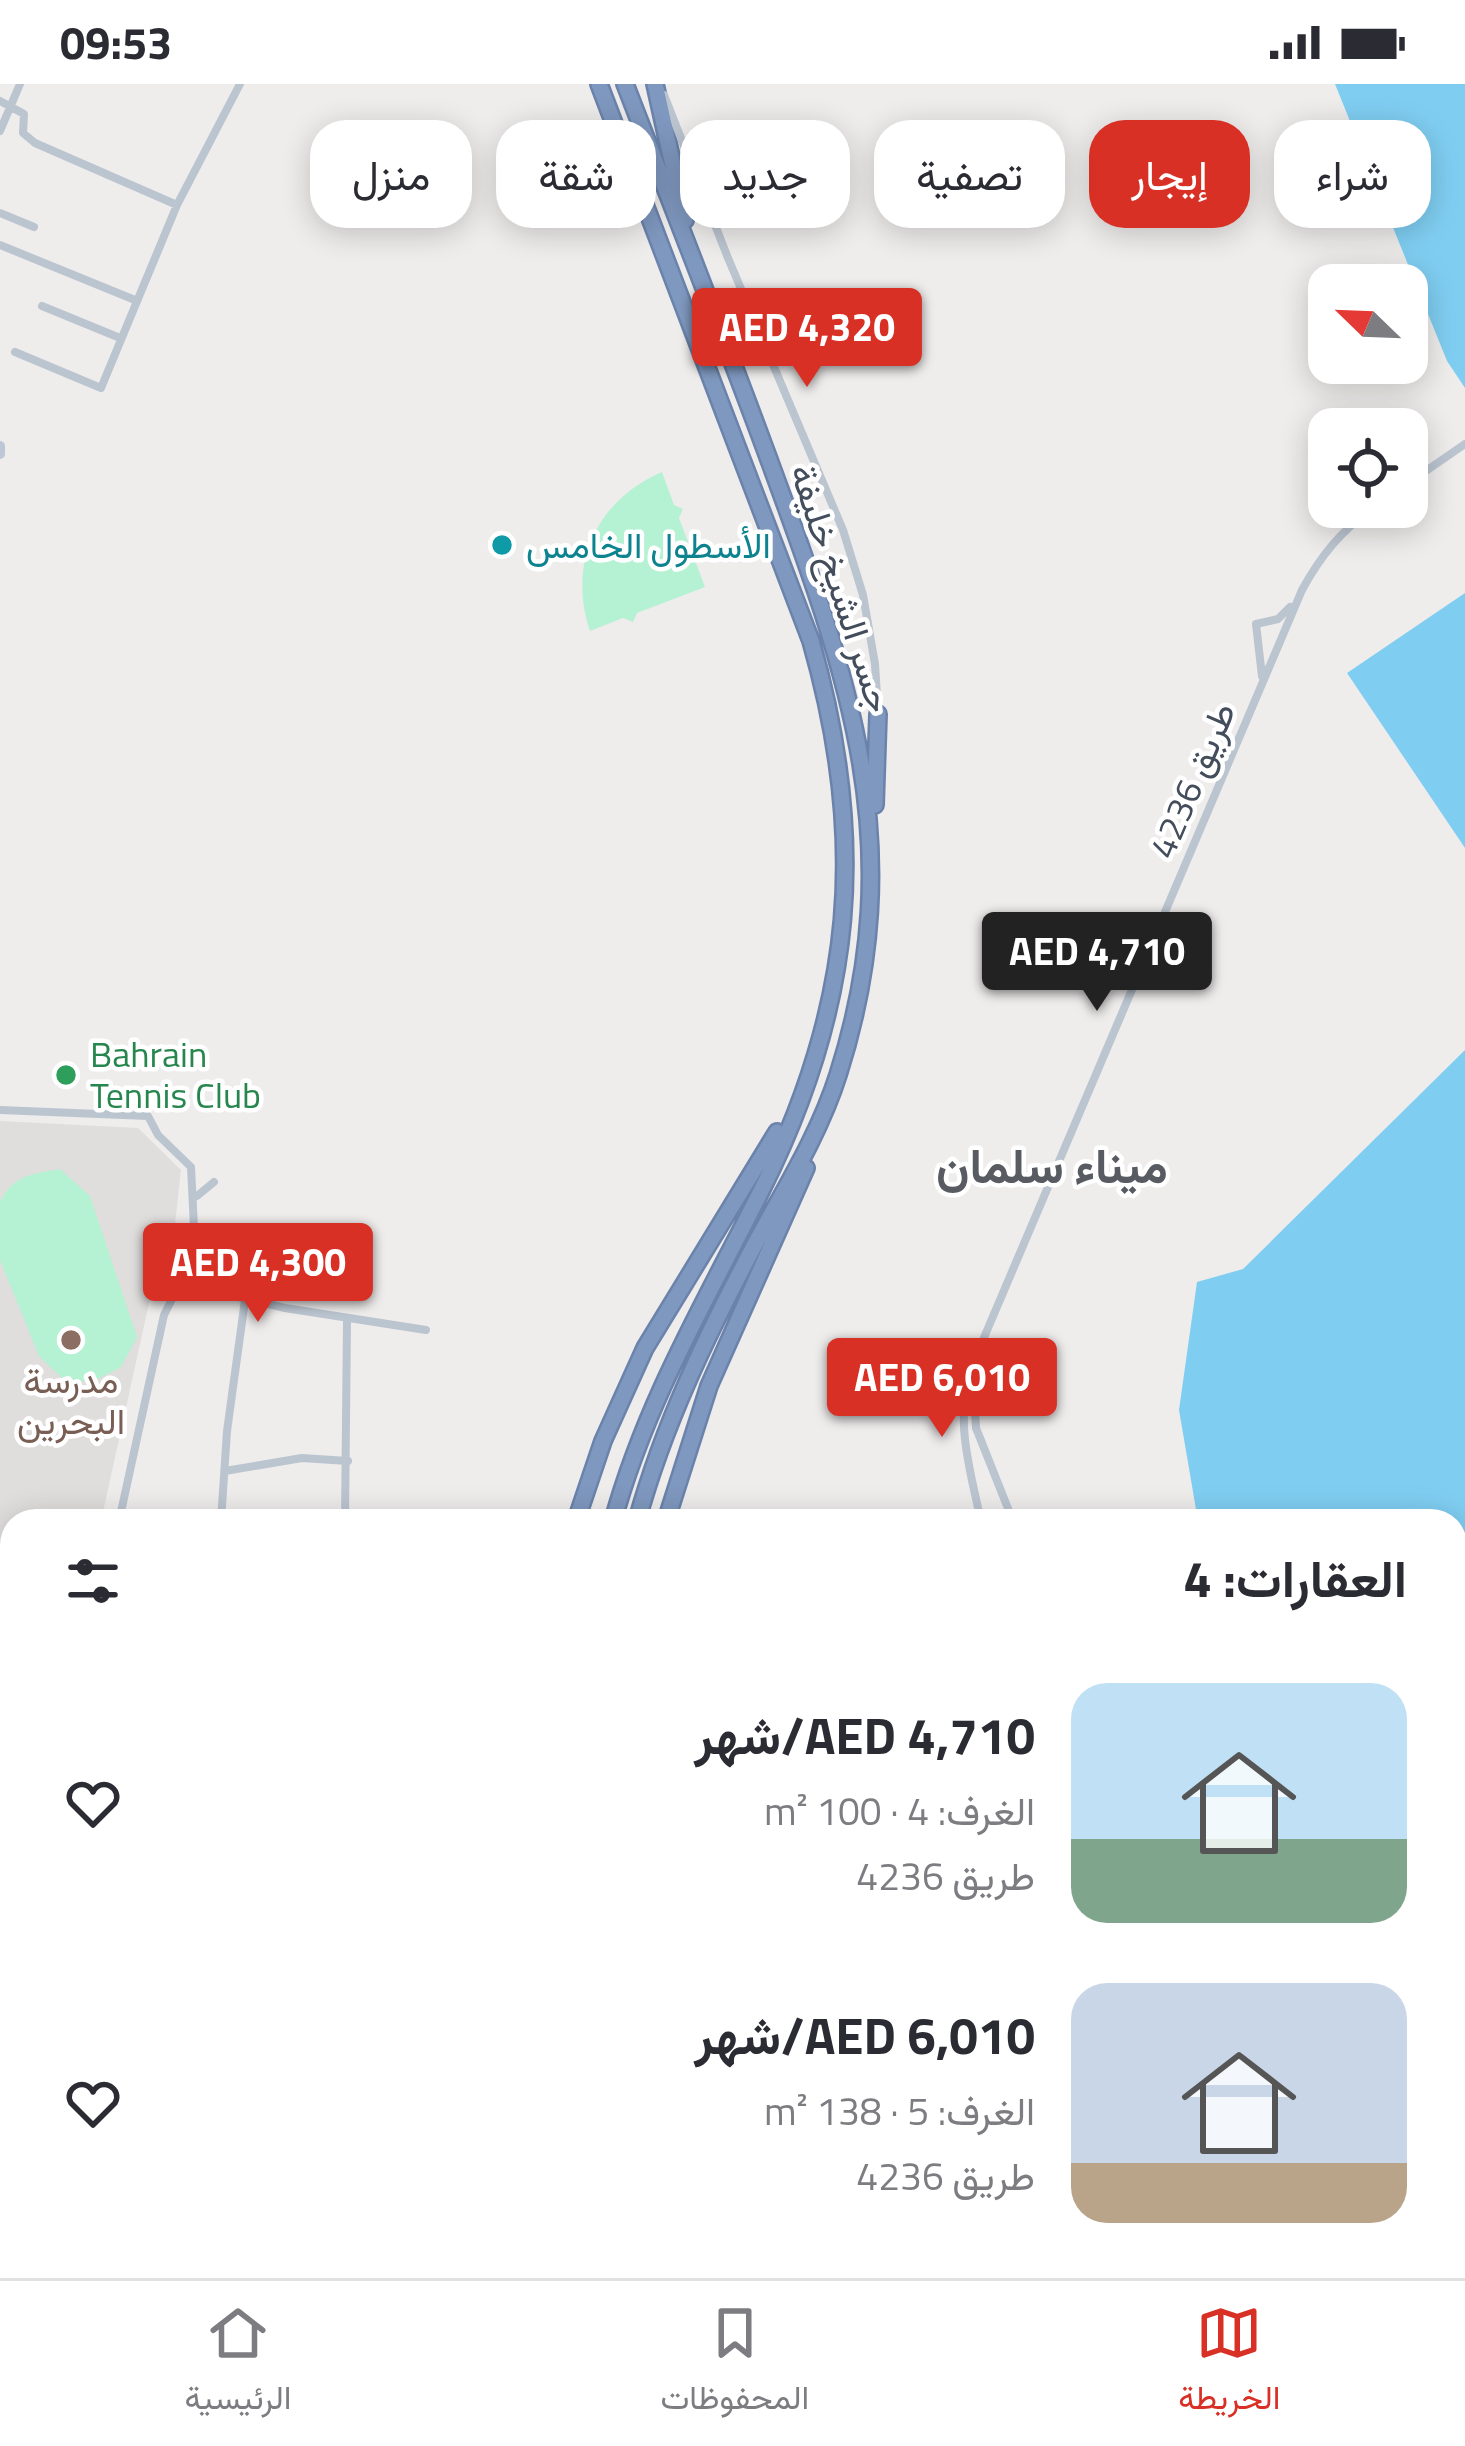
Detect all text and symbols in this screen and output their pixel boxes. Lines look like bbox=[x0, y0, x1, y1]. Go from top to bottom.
text: 09:53 bbox=[60, 8, 172, 76]
chip: منزل bbox=[310, 120, 472, 228]
chip: شقة bbox=[496, 120, 656, 228]
chip: جديد bbox=[680, 120, 850, 228]
chip: تصفية bbox=[874, 120, 1065, 228]
chip: إيجار bbox=[1089, 120, 1250, 228]
chip: شراء bbox=[1274, 120, 1431, 228]
north arrow bbox=[1308, 264, 1428, 384]
map controls bbox=[1308, 264, 1428, 528]
pin: AED 4,320 bbox=[670, 288, 944, 390]
text: AED 4,320 bbox=[719, 297, 895, 356]
button: locate bbox=[1308, 408, 1428, 528]
street label: جسر الشيخ خليفة bbox=[776, 456, 909, 719]
place label: الأسطول الخامس bbox=[526, 517, 771, 572]
marker: الأسطول الخامس bbox=[489, 532, 515, 558]
street label: طريق 4236 bbox=[1134, 693, 1249, 866]
pin: AED 4,710 bbox=[960, 912, 1234, 1014]
text: AED 4,710 bbox=[1009, 921, 1185, 980]
place label: Bahrain Tennis Club bbox=[90, 1026, 261, 1122]
marker: Bahrain Tennis Club bbox=[53, 1062, 79, 1088]
district label: ميناء سلمان bbox=[936, 1129, 1168, 1202]
pin: AED 4,300 bbox=[121, 1223, 395, 1325]
text: AED 4,300 bbox=[170, 1232, 346, 1291]
marker: مدرسة البحرين bbox=[58, 1327, 84, 1353]
pin: AED 6,010 bbox=[805, 1338, 1079, 1440]
text: AED 6,010 bbox=[854, 1347, 1030, 1406]
place label: مدرسة البحرين bbox=[17, 1352, 125, 1448]
text: العقارات: 4 bbox=[1183, 1539, 1407, 1617]
icon: filters bbox=[60, 1548, 126, 1614]
text: AED 4,710/شهر bbox=[695, 1696, 1035, 1774]
icon: home bbox=[1167, 1731, 1311, 1875]
icon: heart bbox=[60, 1770, 126, 1836]
text: الغرف: 4 · 100 m² bbox=[764, 1781, 1035, 1840]
text: طريق 4236 bbox=[856, 1846, 1035, 1905]
text: AED 6,010/شهر bbox=[695, 1996, 1035, 2074]
icon: home bbox=[1167, 2031, 1311, 2175]
icon: heart bbox=[60, 2070, 126, 2136]
text: الغرف: 5 · 138 m² bbox=[764, 2081, 1035, 2140]
text: طريق 4236 bbox=[856, 2146, 1035, 2205]
tab: الرئيسية bbox=[185, 2300, 291, 2427]
tab: المحفوظات bbox=[660, 2300, 809, 2427]
tab: الخريطة bbox=[1178, 2300, 1280, 2427]

